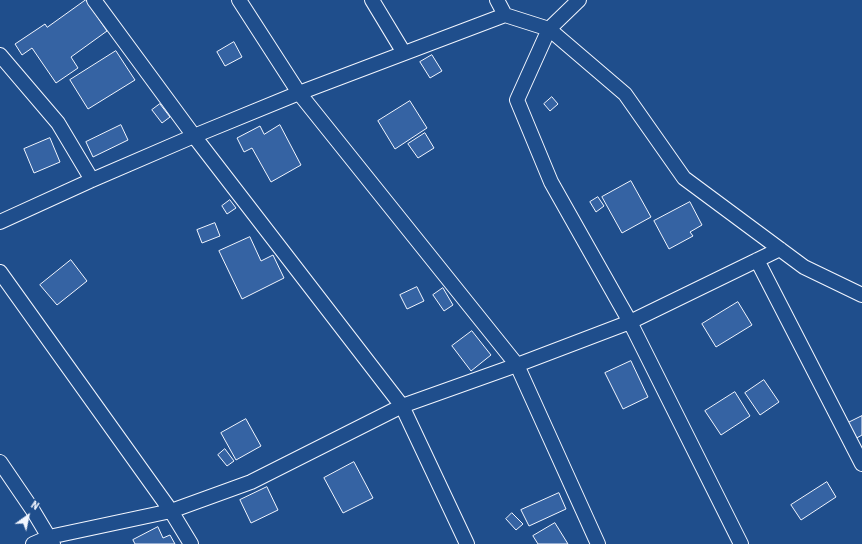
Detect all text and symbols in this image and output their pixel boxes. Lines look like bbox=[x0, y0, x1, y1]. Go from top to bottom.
north arrow bbox=[8, 496, 48, 536]
text: N bbox=[28, 498, 41, 513]

